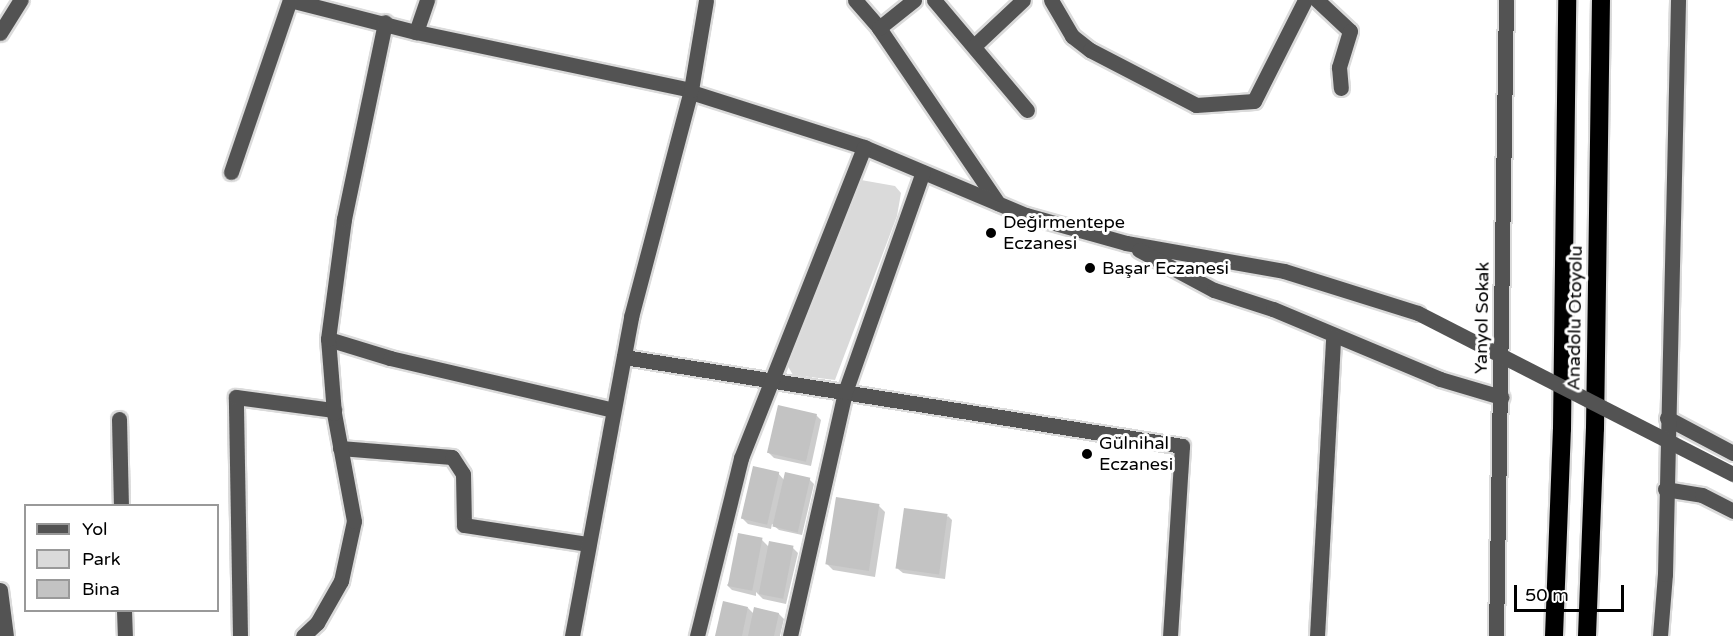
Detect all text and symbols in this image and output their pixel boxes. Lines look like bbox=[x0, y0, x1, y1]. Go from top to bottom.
place label: Değirmentepe Eczanesi bbox=[1003, 212, 1125, 254]
marker: Değirmentepe Eczanesi bbox=[984, 226, 998, 240]
street label: Anadolu Otoyolu bbox=[1563, 245, 1587, 391]
place label: Başar Eczanesi bbox=[1102, 257, 1229, 279]
marker: Başar Eczanesi bbox=[1083, 261, 1097, 275]
street label: Yanyol Sokak bbox=[1470, 262, 1494, 374]
place label: Gülnihal Eczanesi bbox=[1099, 433, 1173, 476]
marker: Gülnihal Eczanesi bbox=[1080, 447, 1094, 461]
legend bbox=[24, 504, 219, 612]
text: Yol bbox=[82, 518, 108, 540]
text: Park bbox=[82, 548, 120, 570]
scale bar bbox=[1517, 573, 1626, 611]
text: Bina bbox=[82, 578, 120, 600]
text: 50 m bbox=[1525, 584, 1569, 606]

